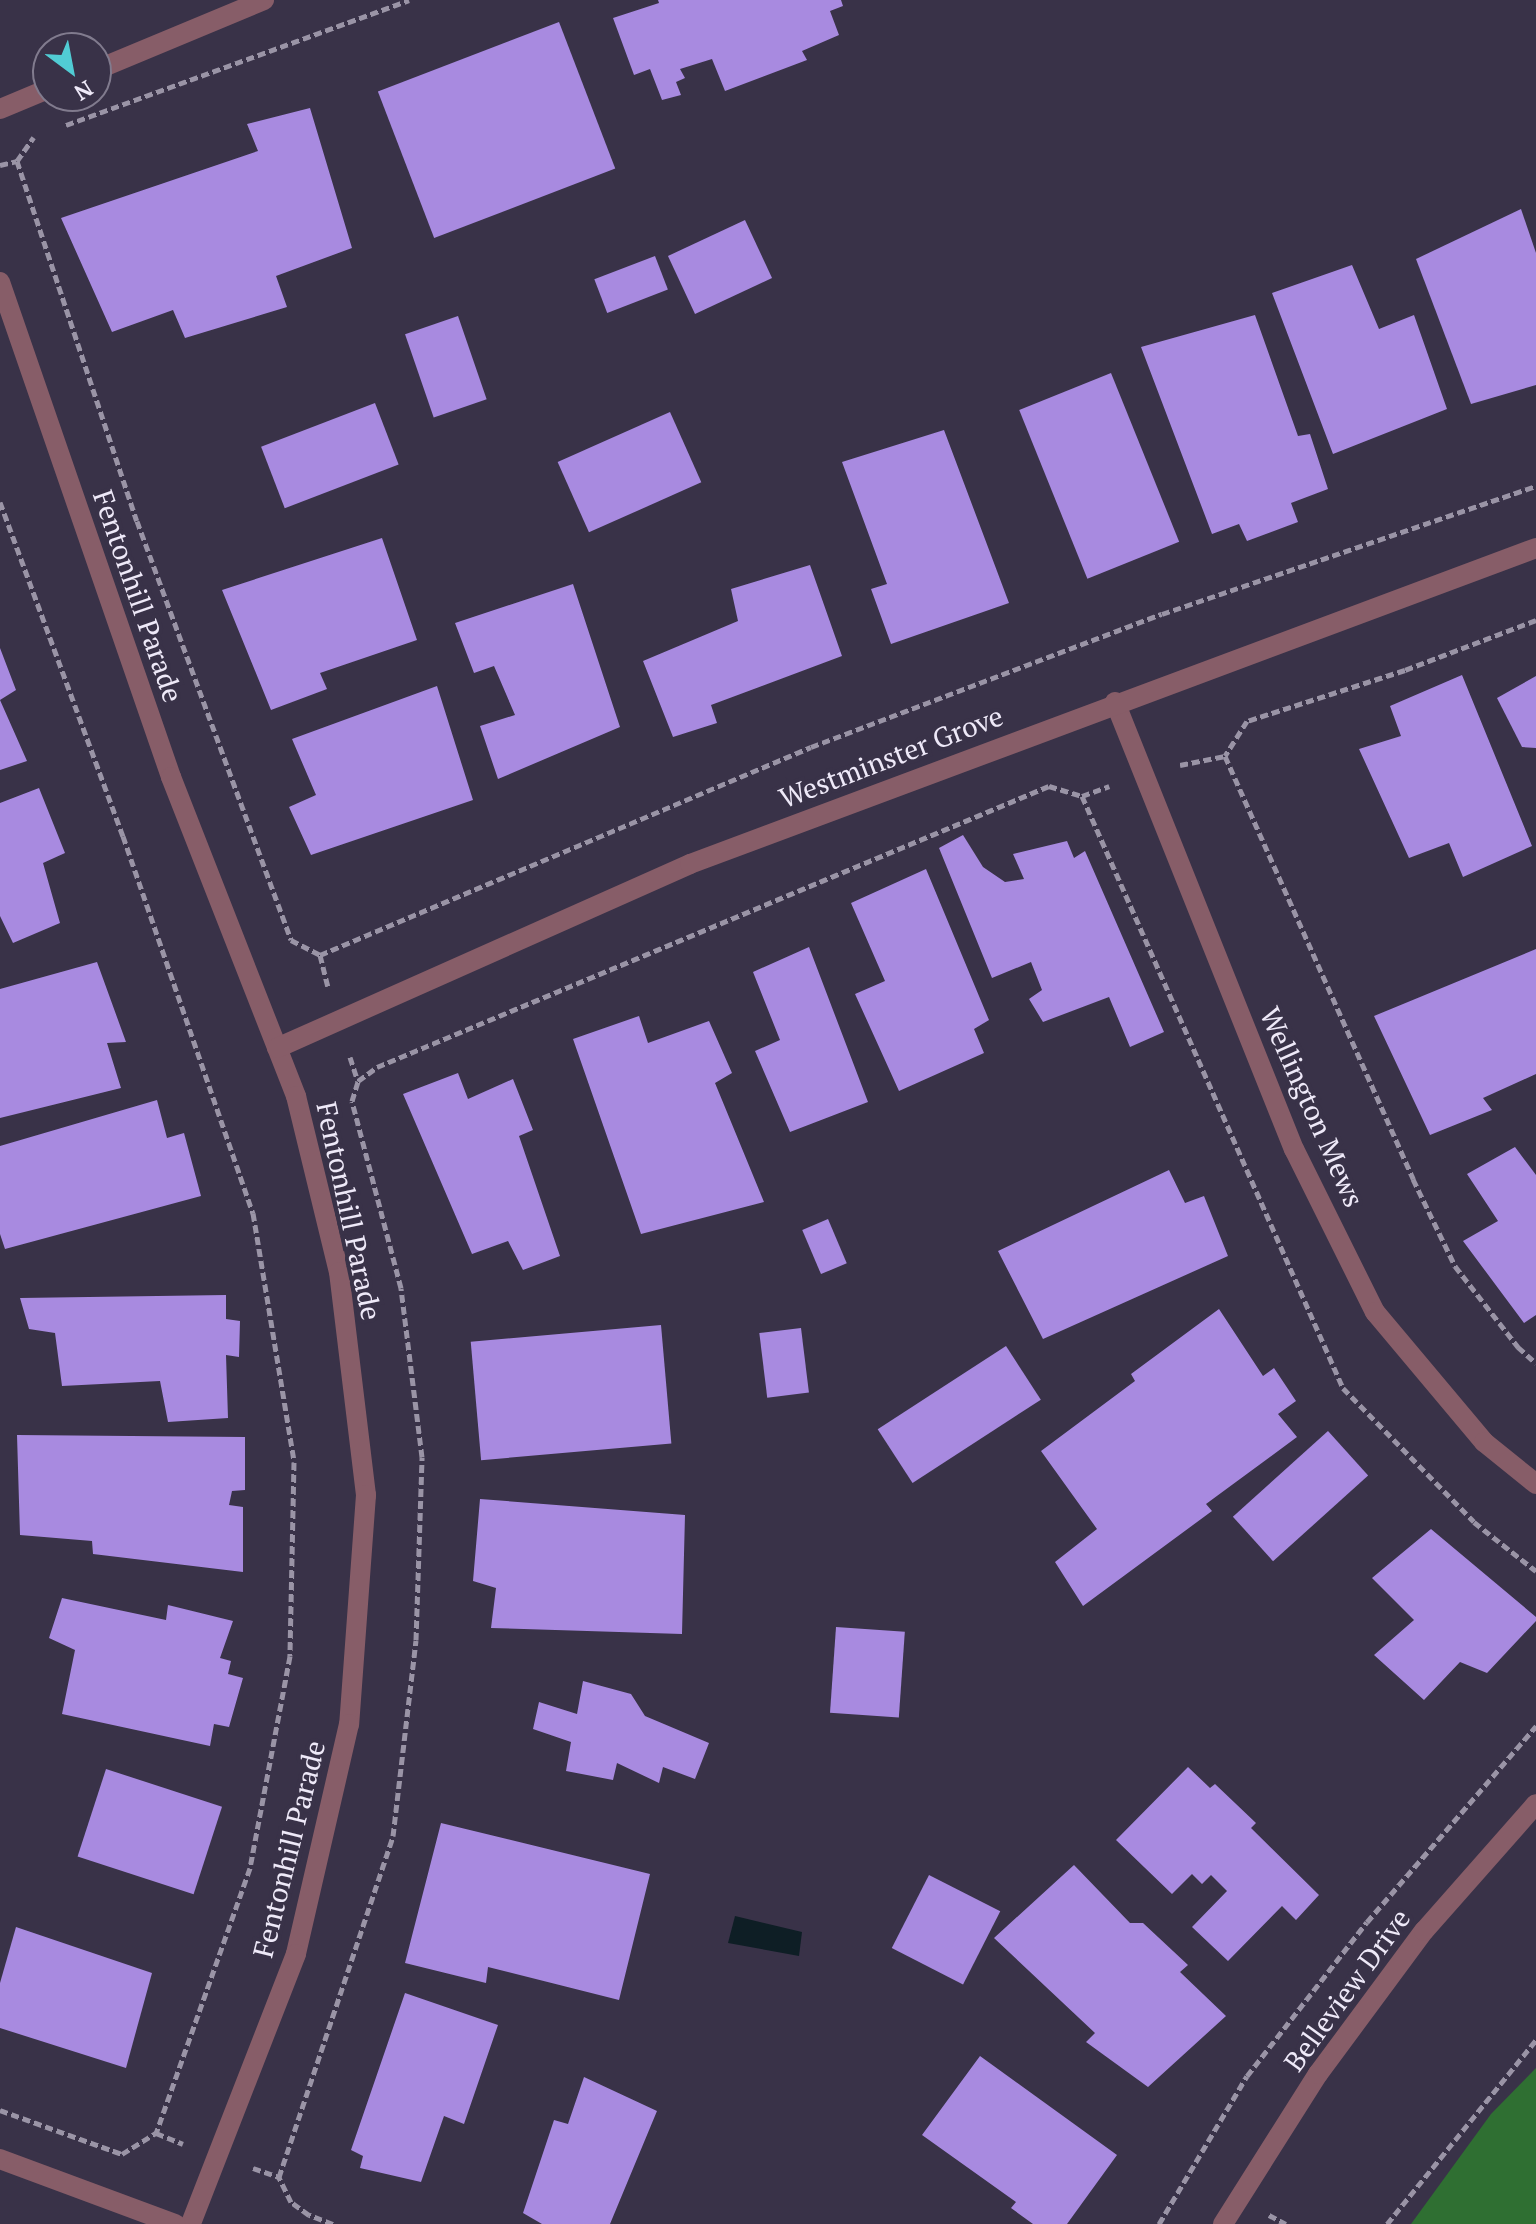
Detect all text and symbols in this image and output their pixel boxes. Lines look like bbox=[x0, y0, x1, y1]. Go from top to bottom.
north arrow bbox=[32, 32, 112, 112]
text: N bbox=[69, 74, 99, 108]
street label: Fentonhill Parade bbox=[86, 485, 190, 707]
street label: Westminster Grove bbox=[774, 699, 1008, 815]
street label: Wellington Mews bbox=[1253, 1002, 1371, 1212]
street label: Fentonhill Parade bbox=[309, 1099, 389, 1323]
street label: Fentonhill Parade bbox=[246, 1737, 332, 1961]
street label: Belleview Drive bbox=[1277, 1902, 1417, 2078]

